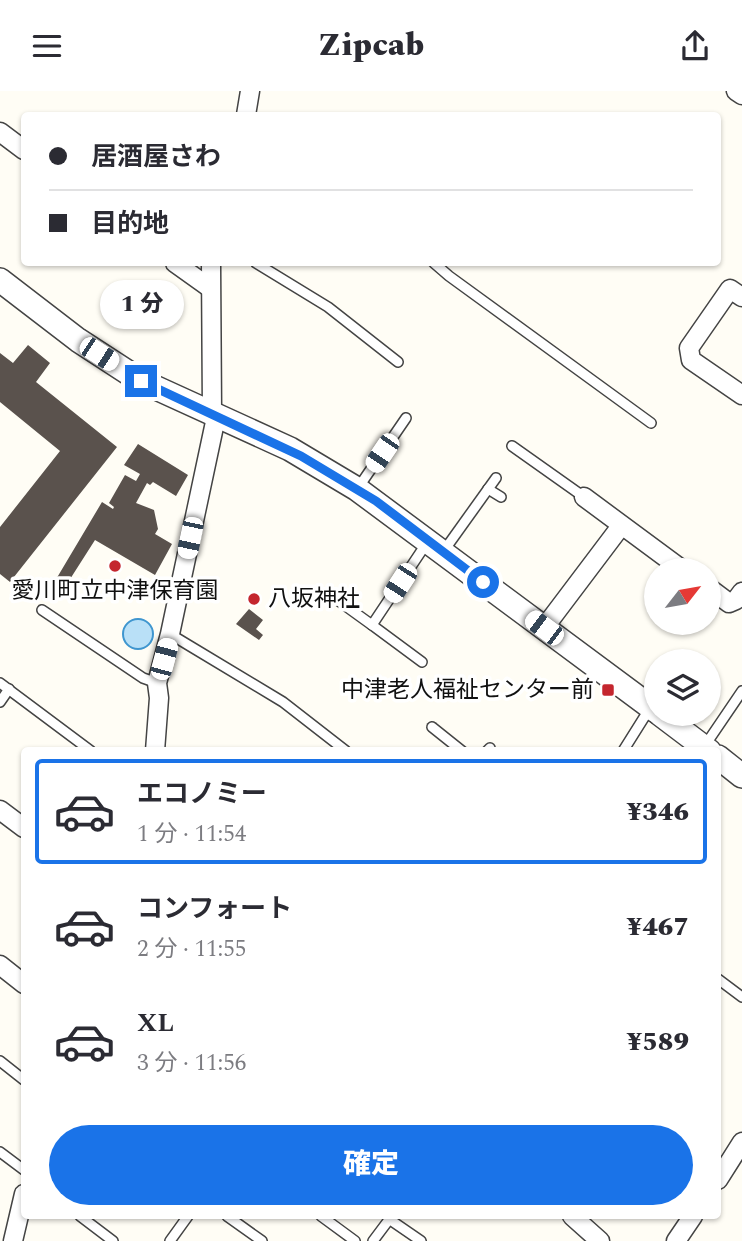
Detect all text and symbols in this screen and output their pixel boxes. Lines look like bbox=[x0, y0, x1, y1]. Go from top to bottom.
text: Zipcab bbox=[318, 21, 424, 70]
icon: menu bbox=[28, 27, 66, 65]
icon: share bbox=[676, 27, 714, 65]
text: 居酒屋さわ bbox=[91, 137, 221, 177]
text: 目的地 bbox=[91, 204, 169, 244]
callout: 1 分 bbox=[99, 279, 183, 329]
text: 1 分 bbox=[121, 287, 163, 322]
car bbox=[76, 334, 123, 374]
route end bbox=[125, 365, 157, 397]
car bbox=[362, 430, 403, 476]
car bbox=[176, 515, 205, 561]
marker: 愛川町立中津保育園 bbox=[107, 558, 123, 574]
north arrow bbox=[644, 558, 721, 635]
map controls bbox=[644, 558, 721, 726]
car bbox=[380, 560, 421, 606]
route start bbox=[467, 566, 499, 598]
place label: 愛川町立中津保育園 bbox=[12, 574, 219, 609]
place label: 八坂神社 bbox=[268, 582, 360, 617]
marker: 八坂神社 bbox=[246, 591, 262, 607]
car bbox=[521, 607, 568, 649]
car bbox=[149, 636, 180, 682]
button: layers bbox=[644, 649, 721, 726]
place label: 中津老人福祉センター前 bbox=[341, 673, 594, 708]
marker: 中津老人福祉センター前 bbox=[600, 682, 616, 698]
text: エコノミー bbox=[137, 774, 267, 814]
icon: car bbox=[53, 780, 116, 843]
text: ¥346 bbox=[627, 792, 689, 832]
text: 1 分 · 11:54 bbox=[137, 817, 246, 852]
text: コンフォート bbox=[137, 889, 292, 929]
icon: car bbox=[53, 895, 116, 958]
text: ¥467 bbox=[627, 907, 689, 947]
text: 2 分 · 11:55 bbox=[137, 932, 246, 967]
text: XL bbox=[137, 1003, 174, 1043]
icon: car bbox=[53, 1010, 116, 1073]
text: ¥589 bbox=[627, 1022, 689, 1062]
text: 3 分 · 11:56 bbox=[137, 1046, 246, 1081]
button: 確定 bbox=[49, 1125, 693, 1205]

